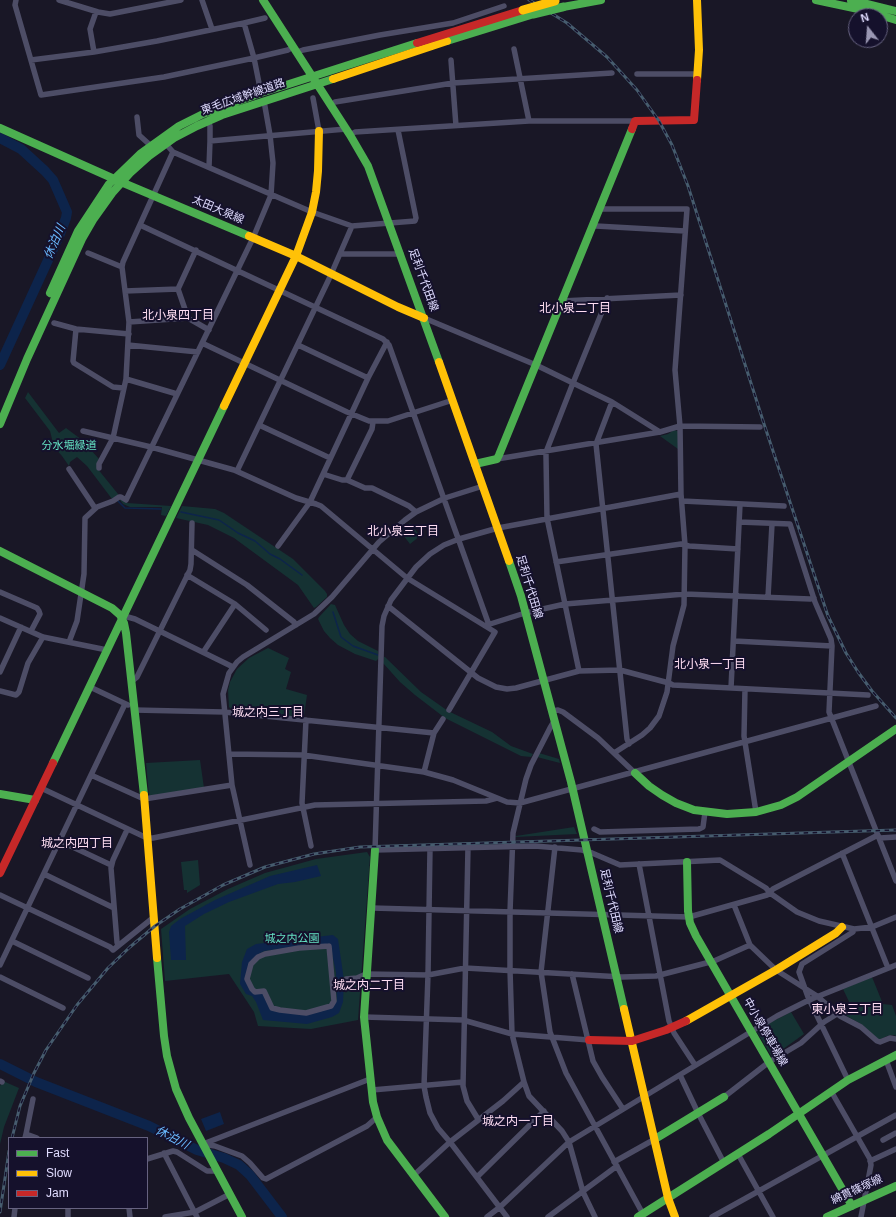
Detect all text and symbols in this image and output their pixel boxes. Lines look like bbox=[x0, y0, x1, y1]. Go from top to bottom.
north arrow bbox=[848, 8, 888, 48]
text: N bbox=[859, 11, 870, 24]
street label: 東毛広域幹線道路 bbox=[199, 76, 287, 118]
street label: 太田大泉線 bbox=[190, 193, 246, 227]
water label: 休泊川 bbox=[41, 223, 69, 261]
street label: 足利千代田線 bbox=[406, 247, 440, 313]
district label: 北小泉二丁目 bbox=[539, 302, 611, 316]
district label: 北小泉四丁目 bbox=[142, 309, 214, 323]
park label: 分水堀緑道 bbox=[42, 439, 96, 453]
district label: 北小泉三丁目 bbox=[367, 525, 439, 539]
street label: 足利千代田線 bbox=[513, 554, 545, 620]
district label: 北小泉一丁目 bbox=[674, 658, 746, 672]
district label: 城之内三丁目 bbox=[232, 706, 304, 720]
district label: 城之内四丁目 bbox=[41, 837, 113, 851]
street label: 足利千代田線 bbox=[597, 867, 625, 935]
park label: 城之内公園 bbox=[265, 932, 319, 946]
district label: 城之内二丁目 bbox=[333, 979, 405, 993]
street label: 中小泉停車場線 bbox=[740, 995, 790, 1069]
district label: 東小泉三丁目 bbox=[811, 1003, 883, 1017]
district label: 城之内一丁目 bbox=[482, 1115, 554, 1129]
water label: 休泊川 bbox=[153, 1123, 191, 1153]
legend bbox=[8, 1137, 148, 1209]
text: Fast bbox=[46, 1146, 69, 1160]
text: Slow bbox=[46, 1166, 72, 1180]
street label: 綿貫篠塚線 bbox=[829, 1172, 885, 1208]
text: Jam bbox=[46, 1186, 69, 1200]

